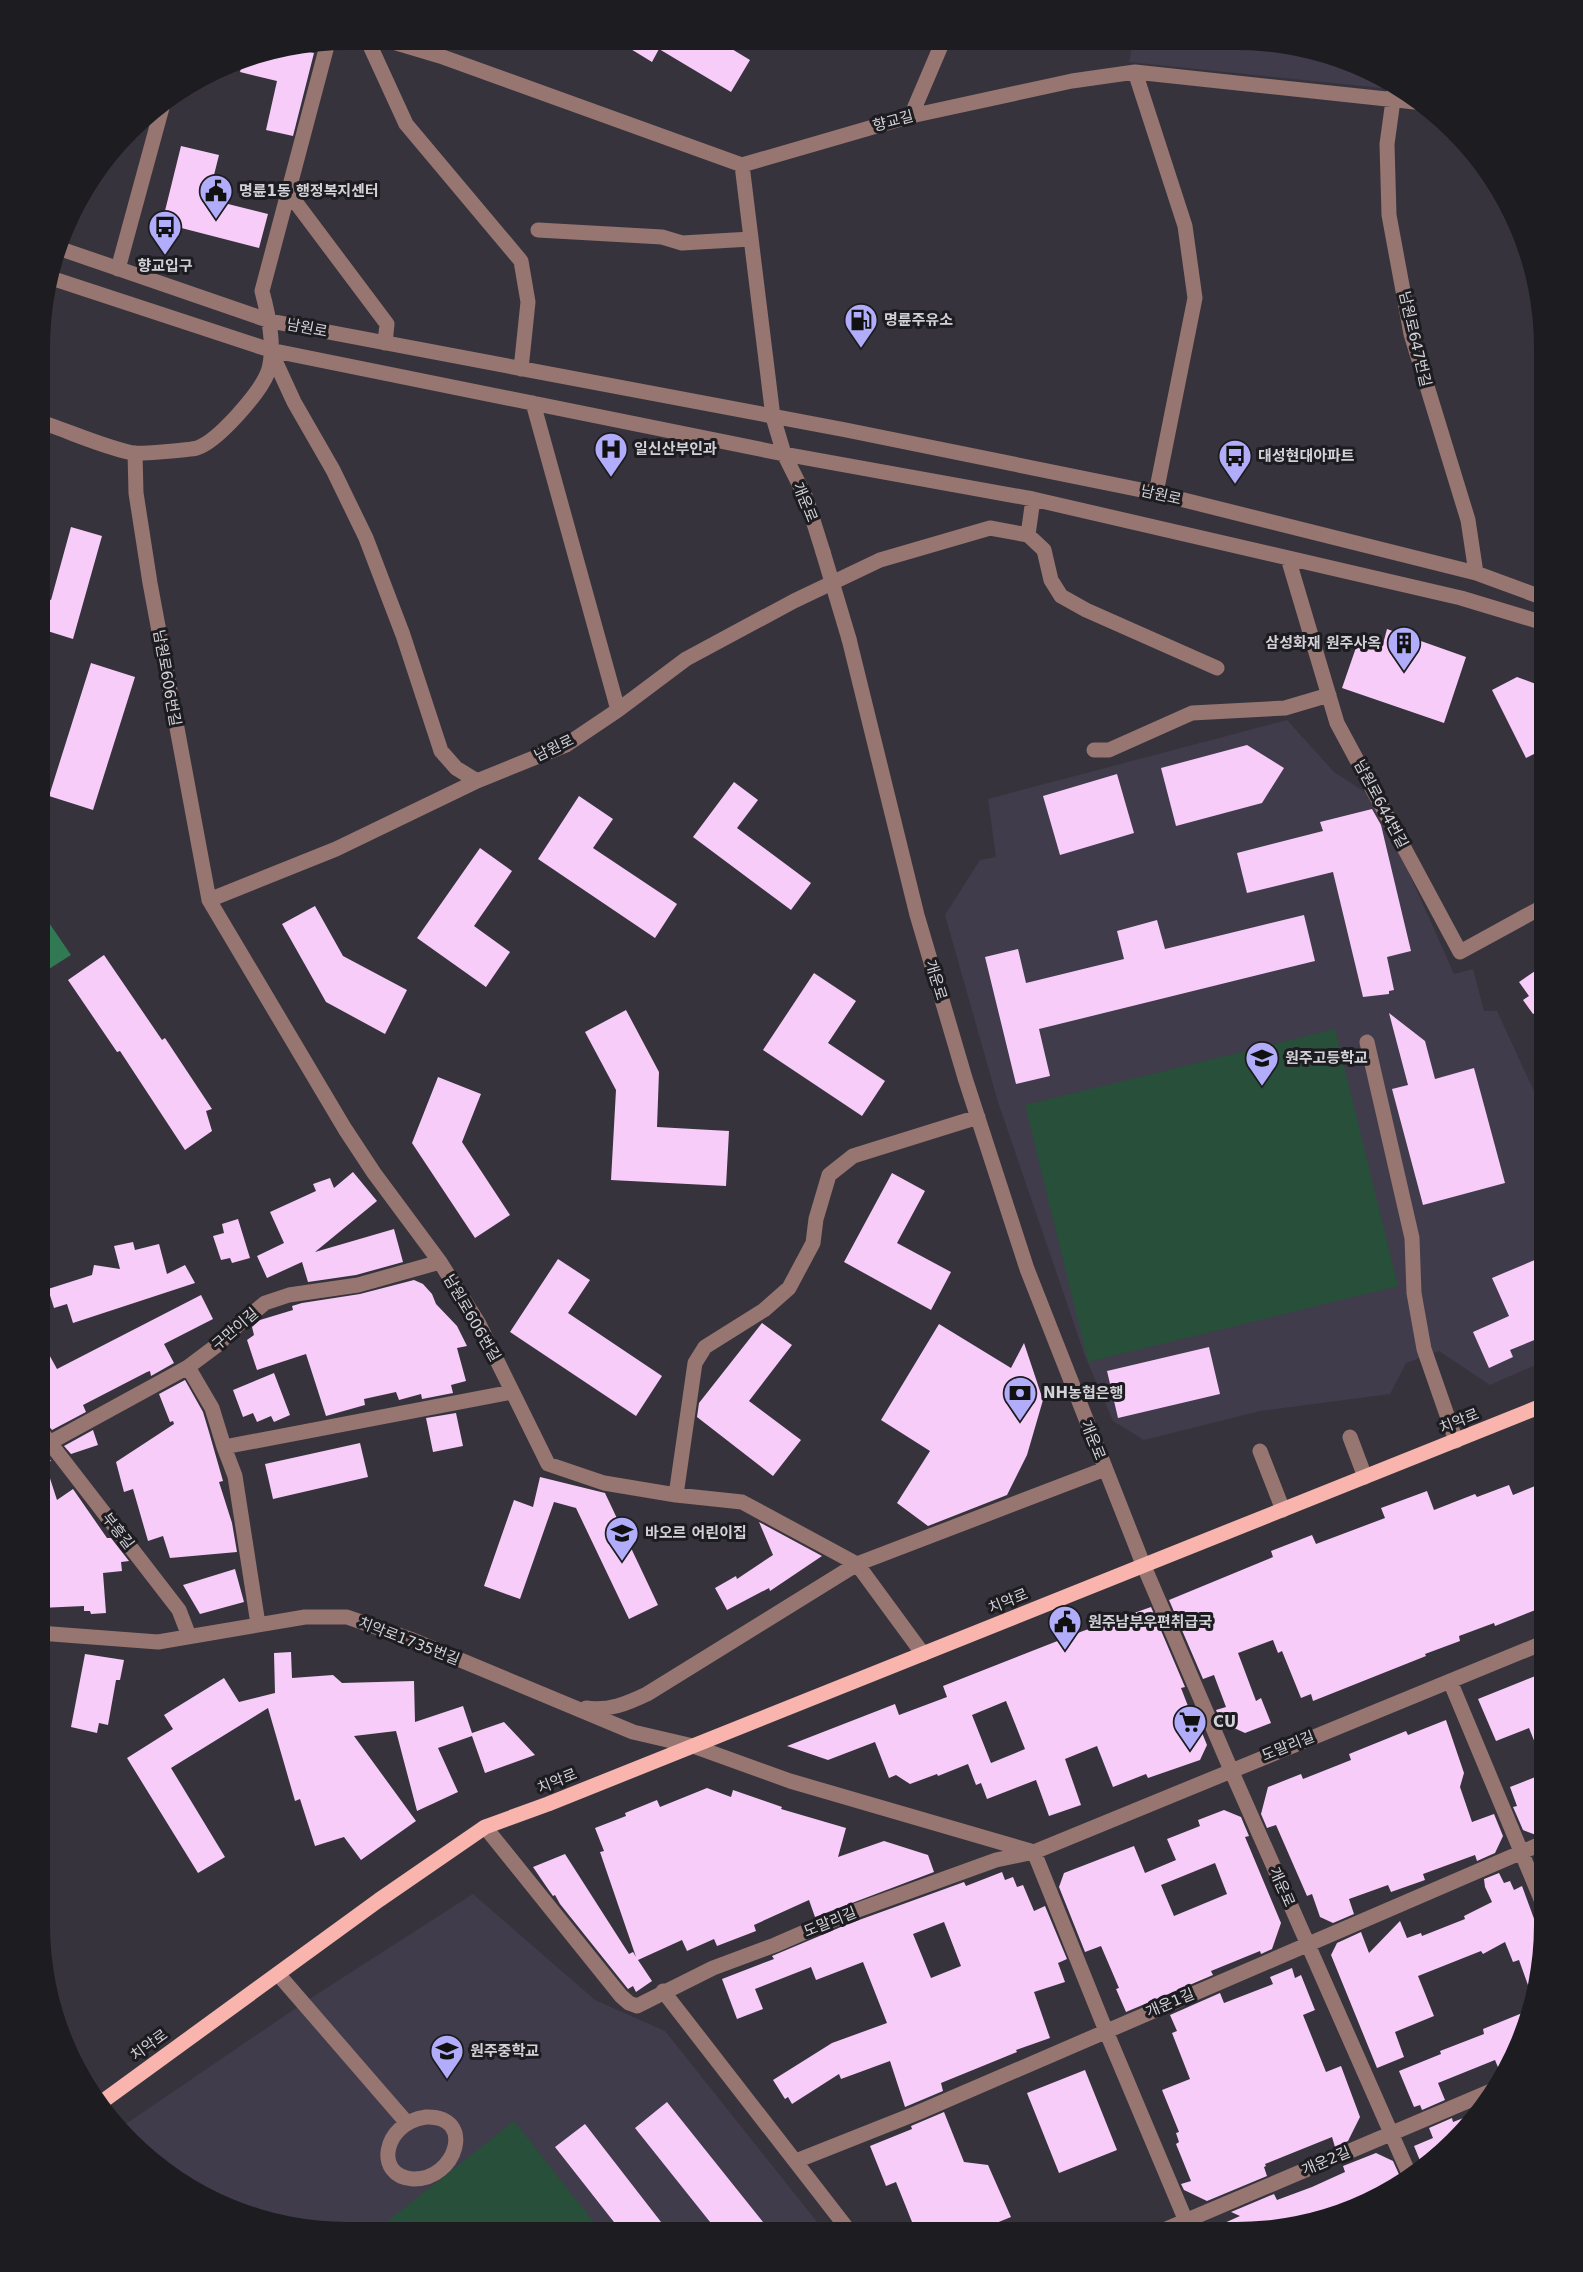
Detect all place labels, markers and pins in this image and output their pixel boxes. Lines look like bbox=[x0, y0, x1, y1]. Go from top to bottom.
public building icon: 명륜1동 행정복지센터 bbox=[198, 173, 234, 220]
place label: 명륜1동 행정복지센터 bbox=[239, 182, 379, 200]
bus stop icon: 향교입구 bbox=[147, 209, 183, 256]
place label: 향교입구 bbox=[137, 257, 193, 275]
fuel station icon: 명륜주유소 bbox=[843, 302, 879, 349]
place label: 명륜주유소 bbox=[884, 311, 953, 329]
hospital icon: 일신산부인과 bbox=[593, 431, 629, 478]
bus stop icon: 대성현대아파트 bbox=[1217, 438, 1253, 485]
place label: 일신산부인과 bbox=[634, 440, 717, 458]
place label: 대성현대아파트 bbox=[1258, 447, 1355, 465]
building icon: 삼성화재 원주사옥 bbox=[1386, 625, 1422, 672]
place label: 삼성화재 원주사옥 bbox=[1265, 634, 1381, 652]
school or university icon: 원주고등학교 bbox=[1244, 1040, 1280, 1087]
place label: 원주고등학교 bbox=[1285, 1049, 1368, 1067]
bank icon: NH농협은행 bbox=[1002, 1375, 1038, 1422]
place label: NH농협은행 bbox=[1043, 1384, 1123, 1402]
school or university icon: 바오르 어린이집 bbox=[604, 1515, 640, 1562]
place label: 바오르 어린이집 bbox=[645, 1524, 747, 1542]
public building icon: 원주남부우편취급국 bbox=[1047, 1604, 1083, 1651]
place label: 원주남부우편취급국 bbox=[1088, 1613, 1212, 1631]
supermarket icon: CU bbox=[1172, 1704, 1208, 1751]
place label: CU bbox=[1213, 1713, 1236, 1731]
school or university icon: 원주중학교 bbox=[429, 2033, 465, 2080]
place label: 원주중학교 bbox=[470, 2042, 539, 2060]

